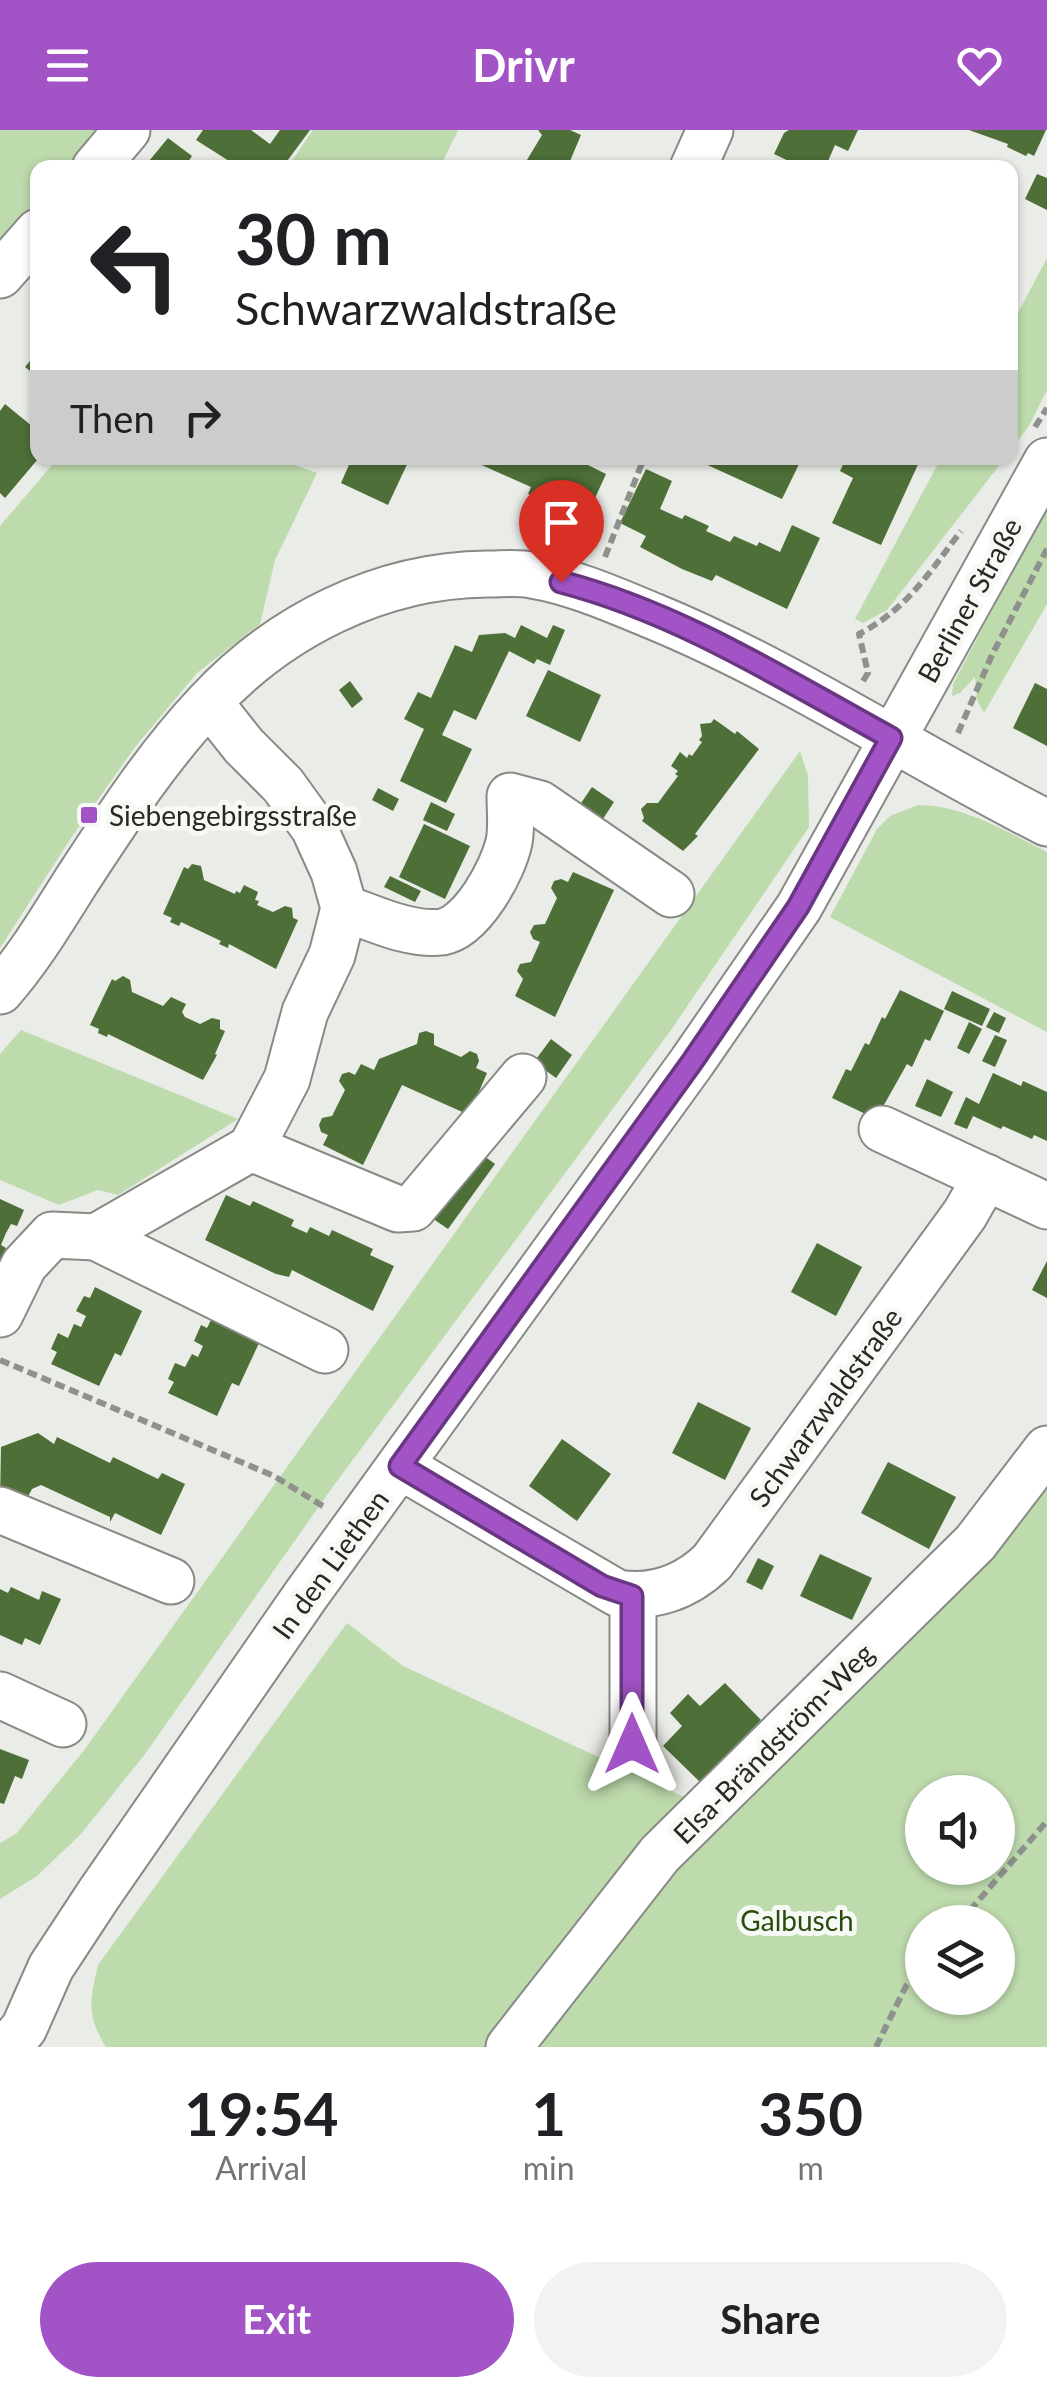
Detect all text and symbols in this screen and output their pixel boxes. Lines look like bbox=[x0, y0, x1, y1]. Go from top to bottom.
icon: menu bbox=[40, 38, 95, 93]
text: Drivr bbox=[472, 38, 575, 92]
icon: heart bbox=[952, 38, 1007, 93]
text: 30 m bbox=[235, 196, 392, 280]
icon: left bbox=[70, 200, 200, 330]
text: Schwarzwaldstraße bbox=[235, 281, 617, 335]
icon: right bbox=[175, 390, 230, 445]
text: Then bbox=[70, 395, 155, 441]
pin bbox=[519, 480, 604, 583]
icon: arrive bbox=[534, 495, 589, 550]
street label: Berliner Straße bbox=[910, 512, 1028, 688]
place label: Siebengebirgsstraße bbox=[109, 798, 357, 832]
marker: Siebengebirgsstraße bbox=[78, 804, 100, 826]
street label: Schwarzwaldstraße bbox=[741, 1301, 909, 1513]
street label: In den Liethen bbox=[265, 1483, 395, 1645]
street label: Elsa-Brändström-Weg bbox=[666, 1636, 880, 1850]
position arrow bbox=[580, 1692, 684, 1796]
map controls bbox=[905, 1775, 1015, 2015]
button: sound bbox=[905, 1775, 1015, 1885]
park label: Galbusch bbox=[740, 1903, 854, 1937]
button: layers bbox=[905, 1905, 1015, 2015]
text: 19:54 bbox=[184, 2077, 339, 2149]
text: 1 bbox=[531, 2077, 566, 2149]
text: 350 bbox=[759, 2077, 863, 2149]
text: Arrival bbox=[215, 2148, 307, 2187]
text: min bbox=[523, 2148, 575, 2187]
text: m bbox=[798, 2148, 824, 2187]
button: Exit bbox=[40, 2262, 514, 2377]
button: Share bbox=[534, 2262, 1007, 2377]

